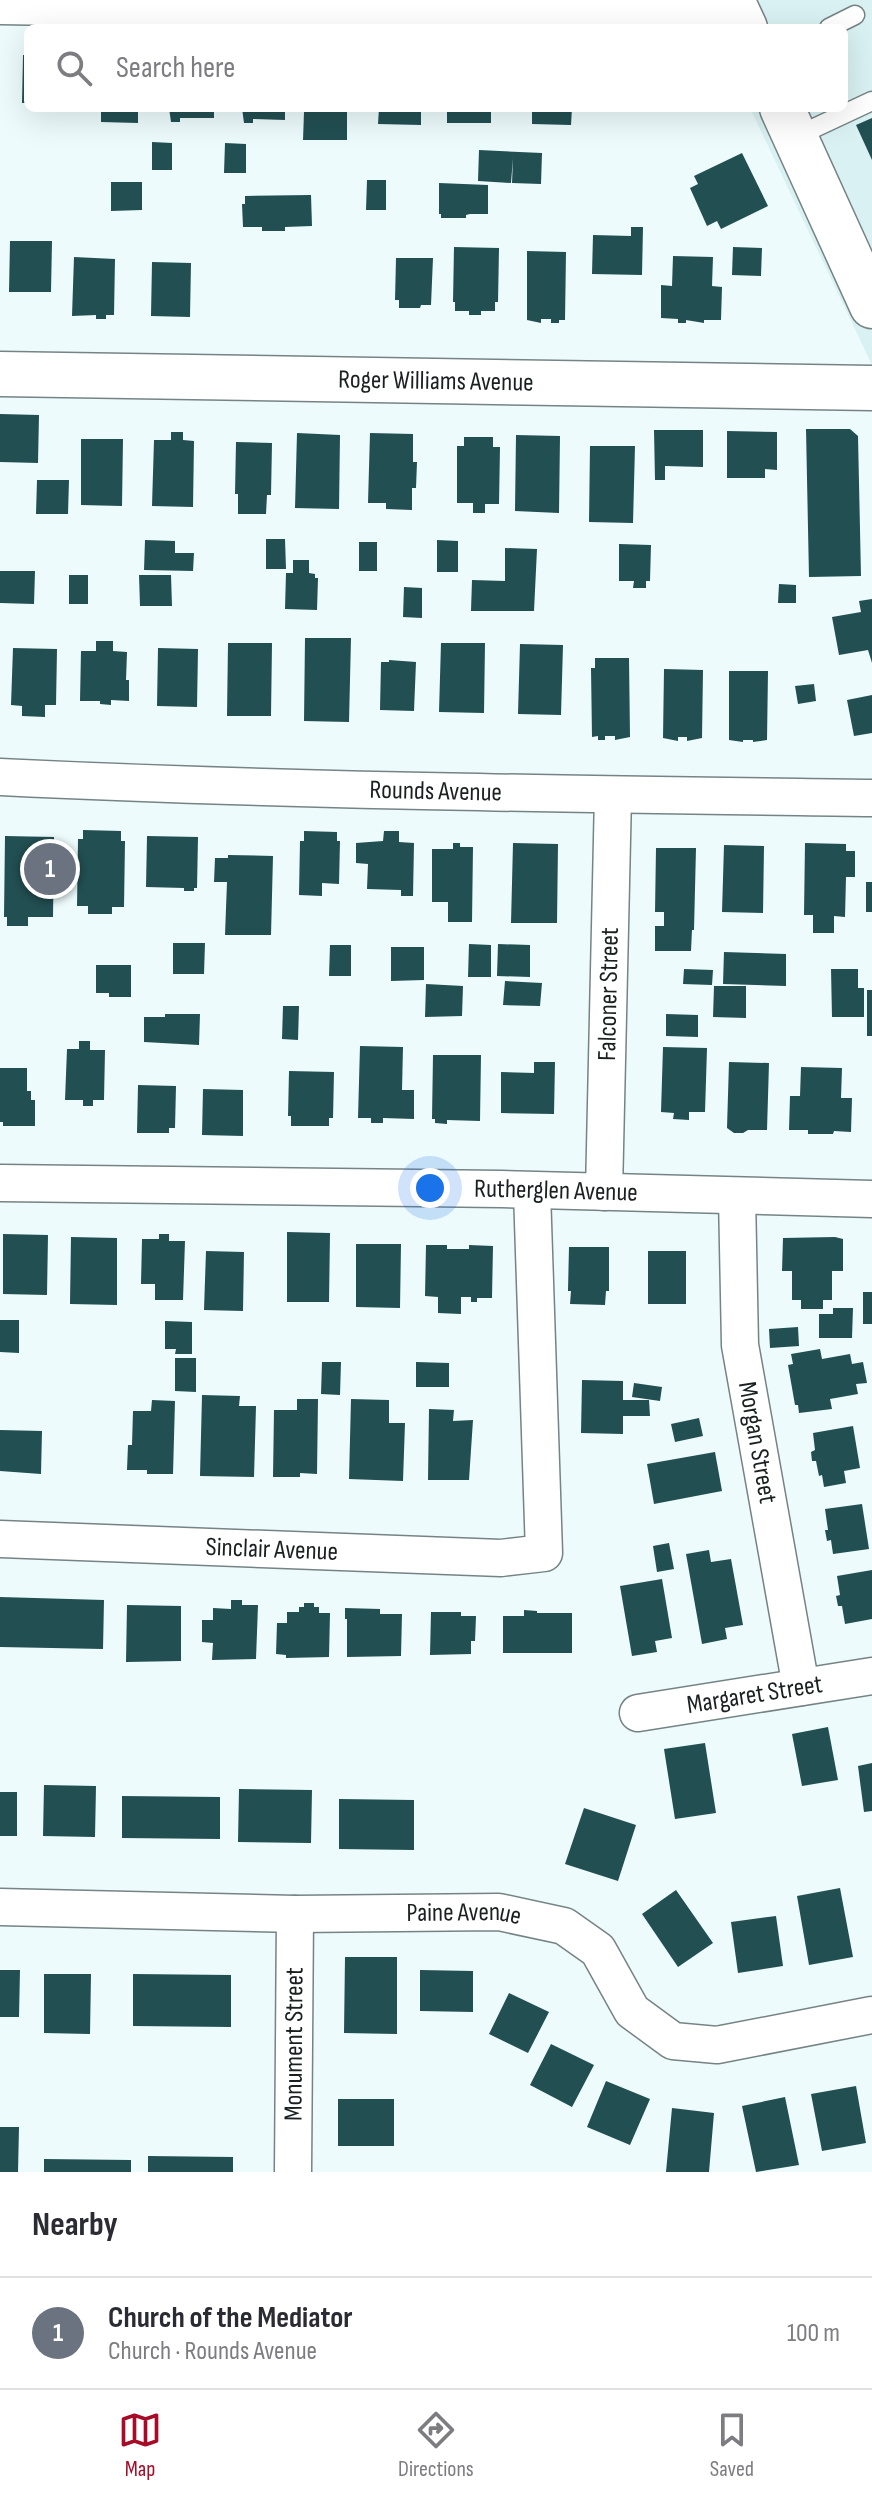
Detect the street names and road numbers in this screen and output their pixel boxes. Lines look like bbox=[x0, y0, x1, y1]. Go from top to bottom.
street label: Roger Williams Avenue bbox=[338, 364, 534, 398]
street label: Rounds Avenue bbox=[369, 774, 502, 808]
street label: Falconer Street bbox=[591, 927, 625, 1061]
street label: Rutherglen Avenue bbox=[474, 1173, 638, 1208]
street label: Morgan Street bbox=[731, 1379, 783, 1506]
street label: Sinclair Avenue bbox=[205, 1531, 339, 1567]
street label: Margaret Street bbox=[685, 1669, 825, 1721]
street label: Paine Avenue bbox=[406, 1896, 524, 1932]
street label: Monument Street bbox=[278, 1967, 310, 2121]

